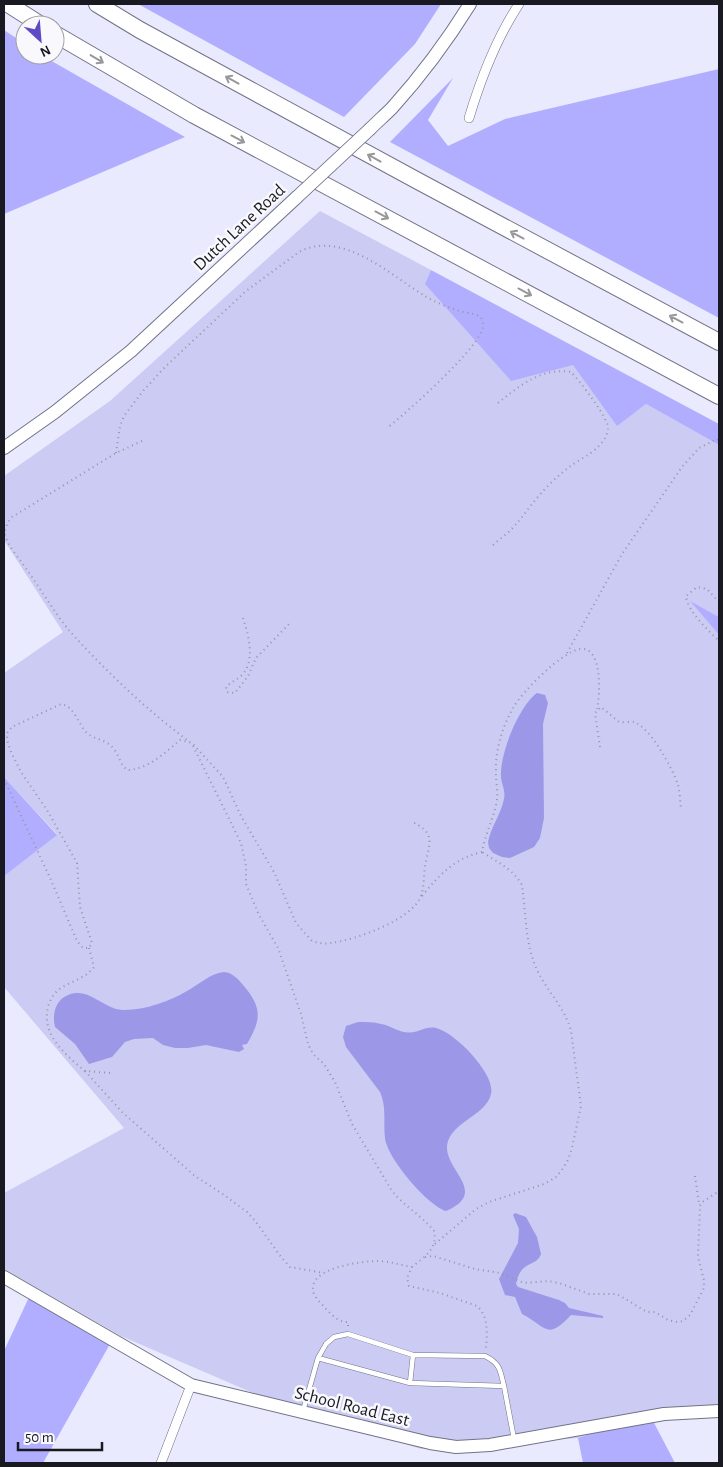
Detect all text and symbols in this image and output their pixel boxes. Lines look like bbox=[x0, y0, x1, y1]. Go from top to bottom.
north arrow bbox=[15, 15, 65, 65]
text: N bbox=[38, 42, 53, 59]
one-way arrow bbox=[89, 55, 103, 65]
one-way arrow bbox=[224, 75, 239, 85]
one-way arrow bbox=[231, 134, 246, 144]
one-way arrow bbox=[368, 152, 382, 162]
street label: Dutch Lane Road bbox=[191, 181, 289, 274]
one-way arrow bbox=[374, 210, 389, 220]
one-way arrow bbox=[511, 229, 525, 239]
one-way arrow bbox=[517, 288, 532, 297]
one-way arrow bbox=[669, 314, 684, 324]
street label: School Road East bbox=[293, 1384, 411, 1430]
scale bar bbox=[18, 1420, 101, 1452]
text: 50 m bbox=[25, 1430, 54, 1445]

